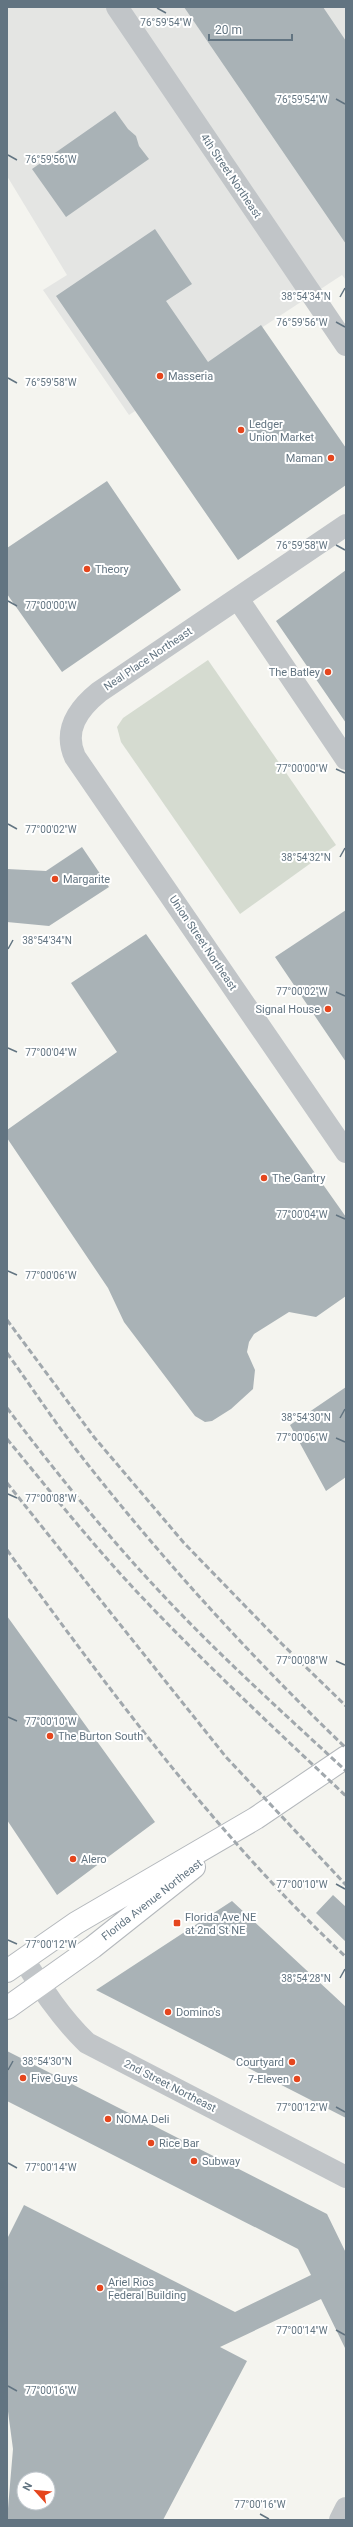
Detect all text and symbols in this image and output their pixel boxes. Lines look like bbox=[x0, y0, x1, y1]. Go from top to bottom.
scale bar bbox=[209, 16, 292, 42]
text: 76°59'54"W bbox=[140, 17, 192, 28]
text: 20 m bbox=[215, 23, 242, 37]
text: 76°59'54"W bbox=[276, 94, 328, 105]
street label: 4th Street Northeast bbox=[198, 131, 264, 221]
text: 76°59'56"W bbox=[25, 154, 77, 165]
text: 38°54'34"N bbox=[281, 291, 331, 302]
text: 76°59'56"W bbox=[276, 317, 328, 328]
place label: Masseria bbox=[168, 370, 213, 383]
marker: Masseria bbox=[155, 371, 165, 381]
text: 76°59'58"W bbox=[25, 377, 77, 388]
place label: Ledger Union Market bbox=[249, 418, 315, 444]
marker: Ledger Union Market bbox=[236, 425, 246, 435]
place label: Maman bbox=[286, 452, 323, 465]
marker: Maman bbox=[326, 453, 336, 463]
text: 76°59'58"W bbox=[276, 540, 328, 551]
place label: Theory bbox=[95, 563, 130, 576]
marker: Theory bbox=[82, 564, 92, 574]
text: 77°00'00"W bbox=[25, 600, 77, 611]
street label: Neal Place Northeast bbox=[101, 624, 195, 693]
place label: The Batley bbox=[269, 666, 321, 679]
marker: The Batley bbox=[323, 667, 333, 677]
text: 77°00'00"W bbox=[276, 763, 328, 774]
text: 77°00'02"W bbox=[25, 824, 77, 835]
text: 38°54'32"N bbox=[281, 852, 331, 863]
place label: Margarite bbox=[63, 873, 110, 886]
marker: Margarite bbox=[50, 874, 60, 884]
street label: Union Street Northeast bbox=[166, 893, 240, 993]
text: 38°54'34"N bbox=[22, 935, 72, 946]
text: 77°00'02"W bbox=[276, 986, 328, 997]
place label: Signal House bbox=[255, 1003, 320, 1016]
marker: Signal House bbox=[323, 1004, 333, 1014]
text: 77°00'04"W bbox=[25, 1047, 77, 1058]
place label: The Gantry bbox=[272, 1172, 326, 1185]
marker: The Gantry bbox=[259, 1173, 269, 1183]
text: 77°00'04"W bbox=[276, 1209, 328, 1220]
text: 77°00'06"W bbox=[25, 1270, 77, 1281]
text: 38°54'30"N bbox=[281, 1412, 331, 1423]
text: 77°00'06"W bbox=[276, 1432, 328, 1443]
text: 77°00'08"W bbox=[25, 1493, 77, 1504]
text: 77°00'08"W bbox=[276, 1655, 328, 1666]
text: 77°00'10"W bbox=[25, 1716, 77, 1727]
place label: The Burton South bbox=[58, 1730, 143, 1743]
marker: The Burton South bbox=[45, 1731, 55, 1741]
place label: Alero bbox=[81, 1853, 107, 1866]
marker: Alero bbox=[68, 1854, 78, 1864]
street label: Florida Avenue Northeast bbox=[99, 1856, 205, 1943]
text: 77°00'10"W bbox=[276, 1879, 328, 1890]
place label: Florida Ave NE at 2nd St NE bbox=[185, 1911, 256, 1937]
marker: Florida Ave NE at 2nd St NE bbox=[172, 1918, 182, 1928]
text: 77°00'12"W bbox=[25, 1939, 77, 1950]
text: 38°54'28"N bbox=[281, 1973, 331, 1984]
place label: Domino's bbox=[176, 2006, 221, 2019]
marker: Domino's bbox=[163, 2007, 173, 2017]
text: 38°54'30"N bbox=[22, 2056, 72, 2067]
place label: Courtyard bbox=[236, 2056, 284, 2069]
street label: 2nd Street Northeast bbox=[122, 2057, 219, 2115]
marker: Courtyard bbox=[287, 2057, 297, 2067]
place label: Five Guys bbox=[31, 2072, 78, 2085]
marker: Five Guys bbox=[18, 2073, 28, 2083]
place label: 7-Eleven bbox=[248, 2073, 289, 2086]
marker: 7-Eleven bbox=[292, 2074, 302, 2084]
text: 77°00'12"W bbox=[276, 2102, 328, 2113]
place label: NOMA Deli bbox=[116, 2113, 169, 2126]
marker: NOMA Deli bbox=[103, 2114, 113, 2124]
place label: Rice Bar bbox=[159, 2137, 200, 2150]
marker: Rice Bar bbox=[146, 2138, 156, 2148]
place label: Subway bbox=[202, 2155, 241, 2168]
marker: Subway bbox=[189, 2156, 199, 2166]
text: 77°00'14"W bbox=[25, 2162, 77, 2173]
place label: Ariel Rios Federal Building bbox=[108, 2276, 186, 2302]
marker: Ariel Rios Federal Building bbox=[95, 2283, 105, 2293]
text: 77°00'14"W bbox=[276, 2325, 328, 2336]
text: 77°00'16"W bbox=[25, 2385, 77, 2396]
north arrow bbox=[16, 2471, 56, 2511]
text: N bbox=[20, 2480, 35, 2493]
text: 77°00'16"W bbox=[234, 2499, 286, 2510]

